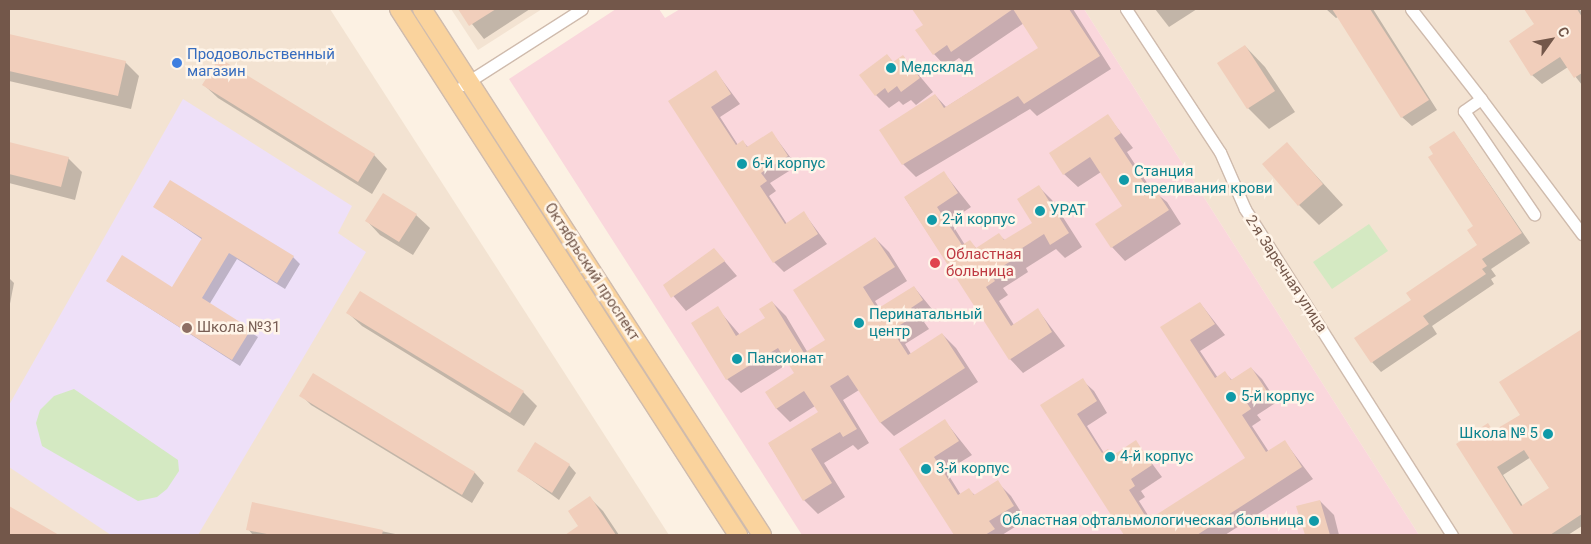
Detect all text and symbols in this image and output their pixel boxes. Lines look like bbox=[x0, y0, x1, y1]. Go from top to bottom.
north arrow bbox=[1526, 15, 1576, 65]
text: С bbox=[1555, 24, 1573, 40]
place label: Продовольственный магазин bbox=[187, 45, 335, 80]
marker: Продовольственный магазин bbox=[171, 57, 183, 69]
place label: Медсклад bbox=[901, 59, 973, 77]
marker: Медсклад bbox=[885, 62, 897, 74]
place label: 6-й корпус bbox=[752, 155, 825, 173]
marker: 6-й корпус bbox=[736, 158, 748, 170]
place label: Станция переливания крови bbox=[1134, 162, 1273, 197]
marker: Станция переливания крови bbox=[1118, 174, 1130, 186]
street label: Октябрьский проспект bbox=[541, 200, 643, 344]
place label: УРАТ bbox=[1050, 202, 1086, 220]
marker: УРАТ bbox=[1034, 205, 1046, 217]
place label: 2-й корпус bbox=[942, 211, 1015, 229]
street label: 2-я Заречная улица bbox=[1241, 212, 1331, 336]
marker: 2-й корпус bbox=[926, 214, 938, 226]
place label: Областная больница bbox=[946, 245, 1022, 280]
marker: Областная больница bbox=[928, 256, 942, 270]
place label: Перинатальный центр bbox=[869, 305, 982, 340]
marker: Перинатальный центр bbox=[853, 317, 865, 329]
place label: Школа №31 bbox=[197, 319, 280, 337]
marker: Школа №31 bbox=[181, 322, 193, 334]
place label: Пансионат bbox=[747, 350, 823, 368]
marker: Пансионат bbox=[731, 353, 743, 365]
place label: 5-й корпус bbox=[1241, 388, 1314, 406]
marker: 5-й корпус bbox=[1225, 391, 1237, 403]
place label: Школа № 5 bbox=[1459, 425, 1538, 443]
marker: Школа № 5 bbox=[1542, 428, 1554, 440]
place label: 4-й корпус bbox=[1120, 448, 1193, 466]
marker: 4-й корпус bbox=[1104, 451, 1116, 463]
place label: 3-й корпус bbox=[936, 460, 1009, 478]
marker: 3-й корпус bbox=[920, 463, 932, 475]
place label: Областная офтальмологическая больница bbox=[1002, 512, 1304, 530]
marker: Областная офтальмологическая больница bbox=[1308, 515, 1320, 527]

